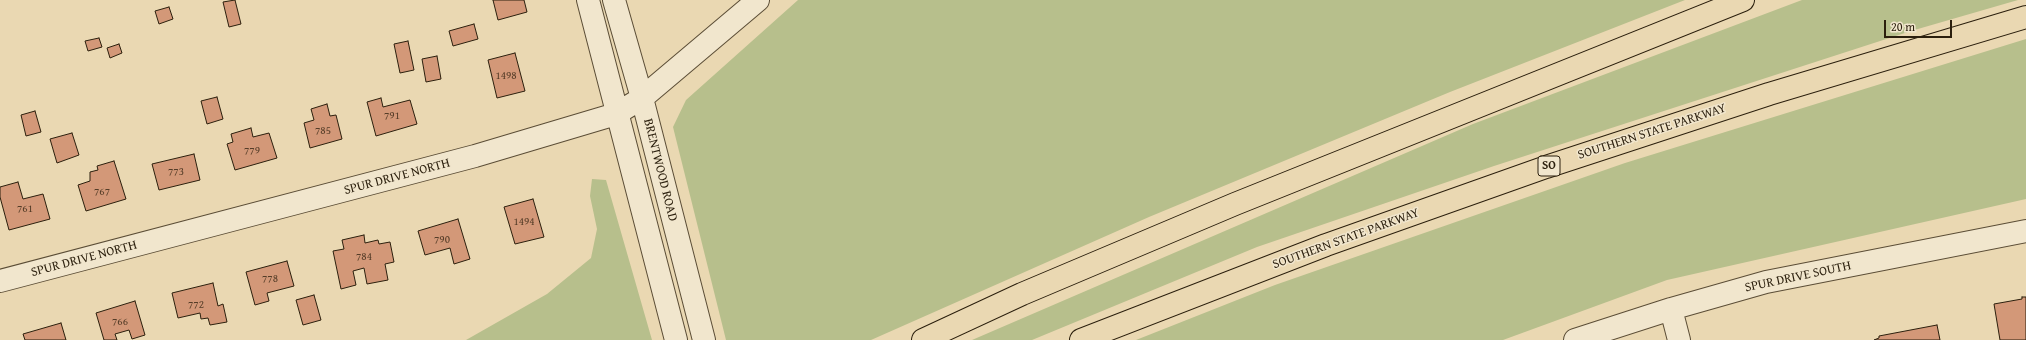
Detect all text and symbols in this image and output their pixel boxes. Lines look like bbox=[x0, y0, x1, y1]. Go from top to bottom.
scale bar bbox=[1886, 12, 1954, 38]
text: 20 m bbox=[1891, 18, 1915, 35]
house number: 1498 bbox=[495, 69, 517, 83]
street label: SOUTHERN STATE PARKWAY bbox=[1576, 101, 1728, 163]
house number: 791 bbox=[384, 109, 400, 123]
street label: BRENTWOOD ROAD bbox=[640, 117, 680, 223]
house number: 785 bbox=[315, 124, 331, 138]
house number: 779 bbox=[244, 144, 260, 158]
street label: SPUR DRIVE NORTH bbox=[342, 155, 452, 199]
road number: SO bbox=[1538, 156, 1560, 176]
house number: 773 bbox=[168, 165, 184, 179]
house number: 767 bbox=[94, 185, 110, 199]
house number: 761 bbox=[17, 202, 33, 216]
street label: SOUTHERN STATE PARKWAY bbox=[1271, 205, 1421, 273]
house number: 1494 bbox=[513, 215, 535, 229]
house number: 790 bbox=[434, 233, 450, 247]
street label: SPUR DRIVE NORTH bbox=[29, 237, 139, 281]
house number: 784 bbox=[356, 250, 372, 264]
street label: SPUR DRIVE SOUTH bbox=[1743, 258, 1853, 296]
house number: 778 bbox=[262, 272, 278, 286]
house number: 772 bbox=[188, 298, 204, 312]
house number: 766 bbox=[112, 315, 128, 329]

